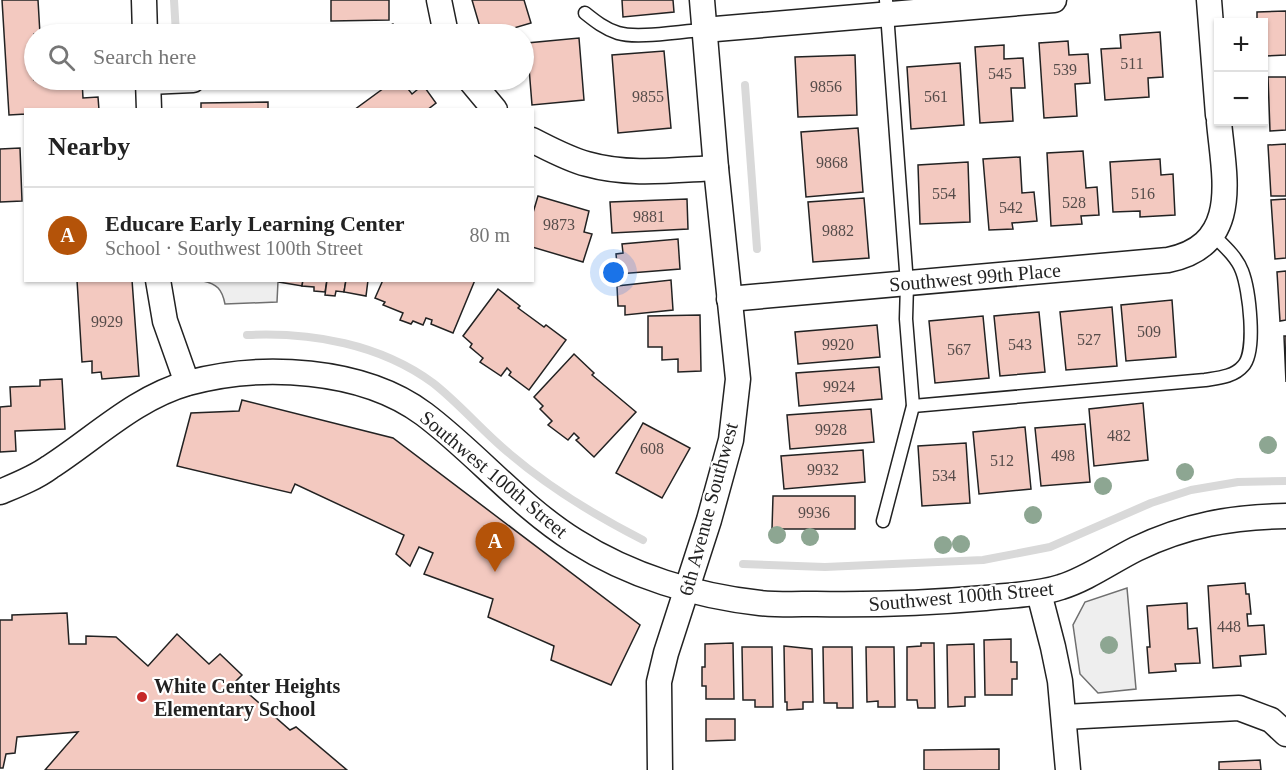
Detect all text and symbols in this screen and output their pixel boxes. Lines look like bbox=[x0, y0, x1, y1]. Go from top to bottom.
map controls bbox=[1214, 18, 1268, 126]
button: + bbox=[1214, 18, 1268, 72]
search box bbox=[24, 24, 534, 90]
icon: search bbox=[45, 41, 78, 74]
text: Search here bbox=[93, 44, 196, 69]
house number: 511 bbox=[1120, 55, 1144, 72]
house number: 539 bbox=[1053, 61, 1077, 78]
house number: 545 bbox=[988, 65, 1012, 82]
button: − bbox=[1214, 72, 1268, 126]
house number: 9856 bbox=[810, 78, 842, 95]
house number: 9855 bbox=[632, 88, 664, 105]
house number: 561 bbox=[924, 88, 948, 105]
text: Nearby bbox=[48, 132, 130, 161]
house number: 9868 bbox=[816, 154, 848, 171]
house number: 554 bbox=[932, 185, 956, 202]
house number: 516 bbox=[1131, 185, 1155, 202]
house number: 528 bbox=[1062, 194, 1086, 211]
house number: 542 bbox=[999, 199, 1023, 216]
house number: 9881 bbox=[633, 208, 665, 225]
text: Educare Early Learning Center bbox=[105, 211, 405, 236]
house number: 9873 bbox=[543, 216, 575, 233]
house number: 9882 bbox=[822, 222, 854, 239]
text: A bbox=[60, 224, 75, 246]
text: 80 m bbox=[469, 224, 510, 246]
text: School · Southwest 100th Street bbox=[105, 237, 363, 259]
your location bbox=[599, 258, 628, 287]
street label: Southwest 99th Place bbox=[888, 259, 1062, 295]
house number: 9929 bbox=[91, 313, 123, 330]
house number: 509 bbox=[1137, 323, 1161, 340]
house number: 527 bbox=[1077, 331, 1101, 348]
house number: 9920 bbox=[822, 336, 854, 353]
house number: 543 bbox=[1008, 336, 1032, 353]
house number: 567 bbox=[947, 341, 971, 358]
house number: 9924 bbox=[823, 378, 855, 395]
street label: Southwest 100th Street bbox=[416, 406, 572, 542]
street label: 6th Avenue Southwest bbox=[674, 420, 742, 598]
house number: 9928 bbox=[815, 421, 847, 438]
house number: 482 bbox=[1107, 427, 1131, 444]
house number: 608 bbox=[640, 440, 664, 457]
house number: 498 bbox=[1051, 447, 1075, 464]
house number: 512 bbox=[990, 452, 1014, 469]
house number: 9932 bbox=[807, 461, 839, 478]
house number: 534 bbox=[932, 467, 956, 484]
house number: 9936 bbox=[798, 504, 830, 521]
pin: A bbox=[476, 522, 514, 572]
street label: Southwest 100th Street bbox=[868, 577, 1055, 615]
house number: 448 bbox=[1217, 618, 1241, 635]
place label: White Center Heights Elementary School bbox=[154, 675, 340, 721]
marker: White Center Heights Elementary School bbox=[135, 690, 149, 704]

